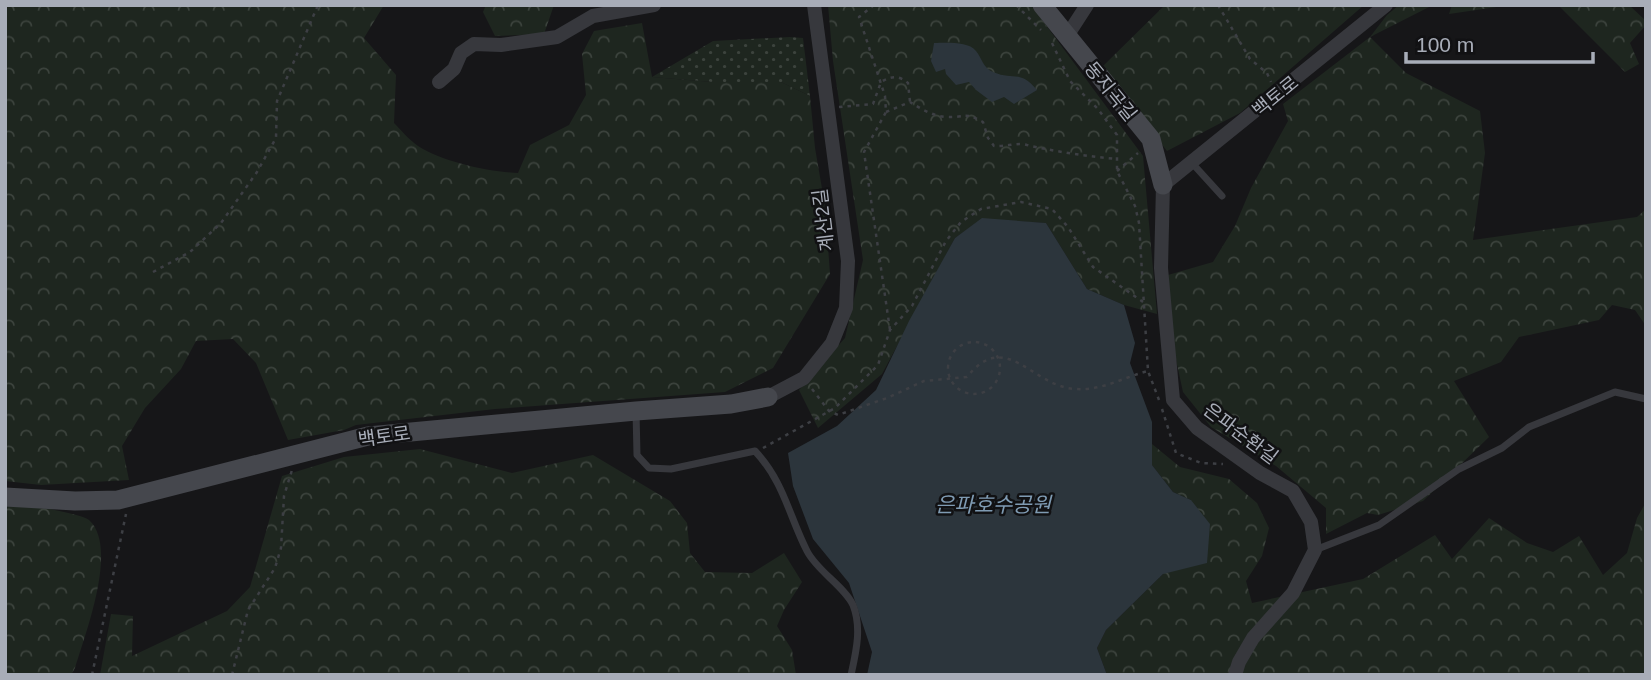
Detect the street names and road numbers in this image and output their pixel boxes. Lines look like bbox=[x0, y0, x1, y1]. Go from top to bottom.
street label: 동지곡길 bbox=[1080, 58, 1141, 125]
street label: 백토로 bbox=[1248, 72, 1302, 121]
street label: 계산2길 bbox=[809, 187, 838, 252]
street label: 은파순환길 bbox=[1199, 399, 1282, 468]
street label: 백토로 bbox=[357, 422, 412, 451]

